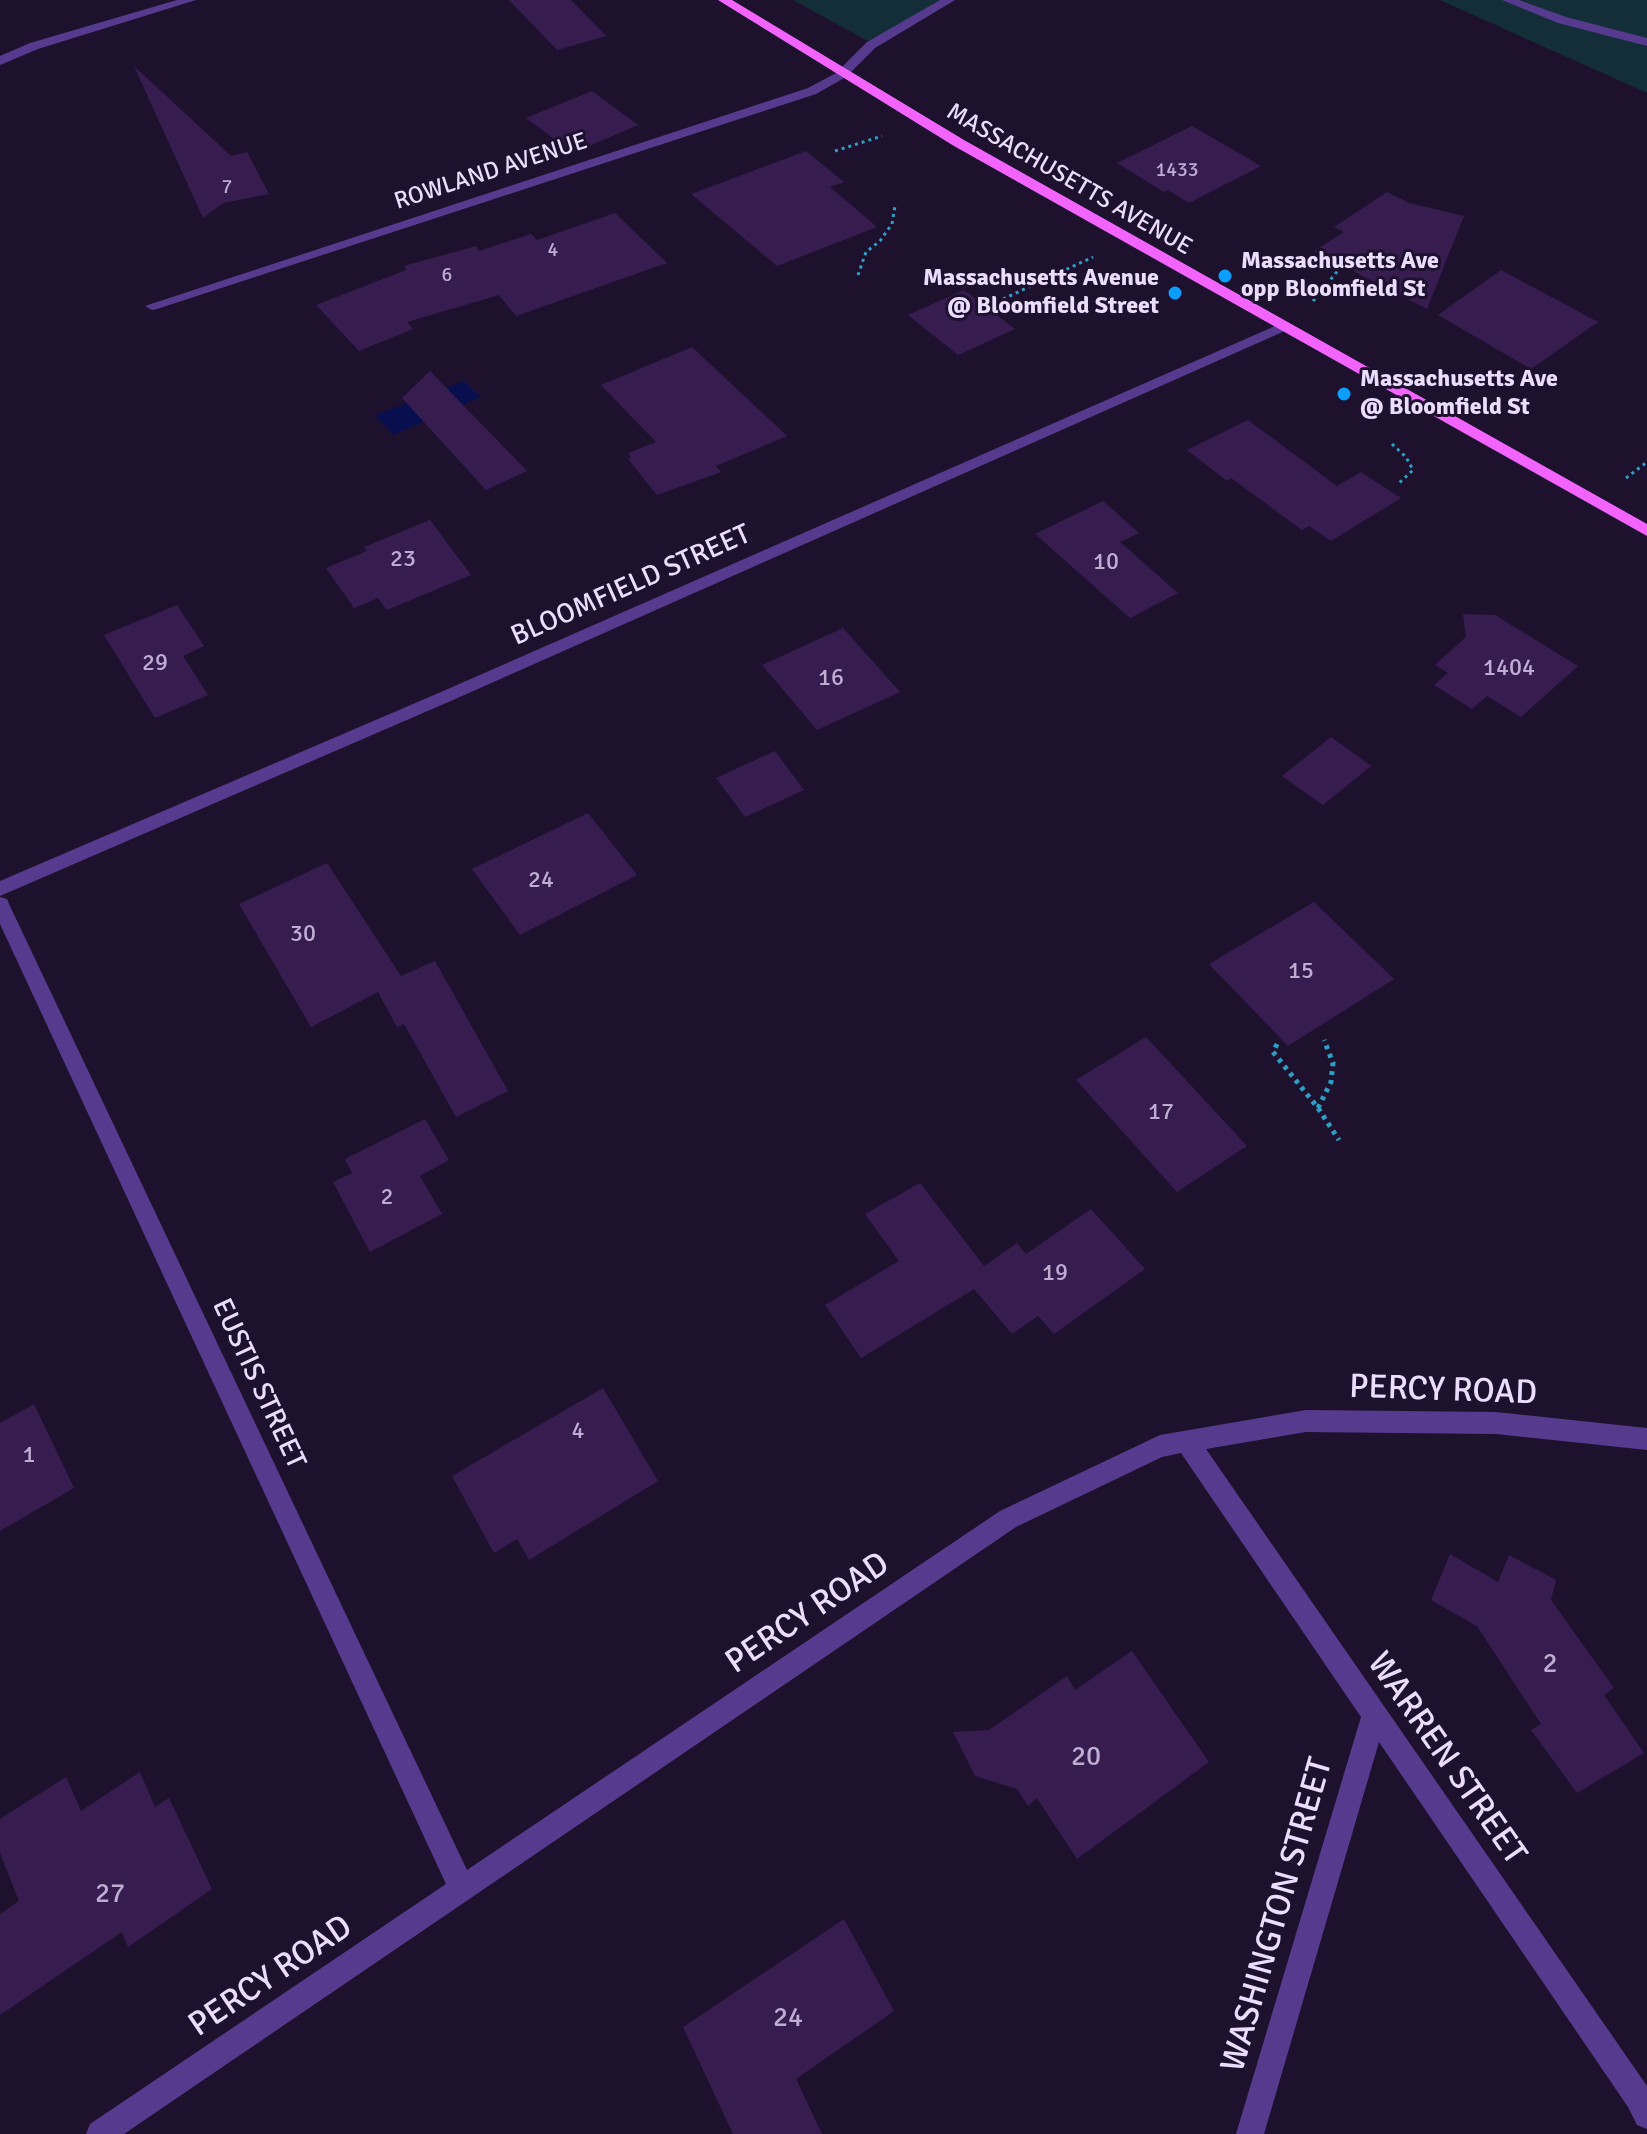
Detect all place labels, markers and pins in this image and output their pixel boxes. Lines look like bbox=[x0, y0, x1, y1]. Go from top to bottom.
place label: Massachusetts Ave opp Bloomfield St bbox=[1241, 248, 1439, 304]
place label: Massachusetts Avenue @ Bloomfield Street bbox=[923, 265, 1159, 321]
marker: Massachusetts Ave opp Bloomfield St bbox=[1216, 267, 1234, 285]
marker: Massachusetts Avenue @ Bloomfield Street bbox=[1166, 284, 1184, 302]
place label: Massachusetts Ave @ Bloomfield St bbox=[1360, 366, 1558, 422]
marker: Massachusetts Ave @ Bloomfield St bbox=[1335, 385, 1353, 403]

